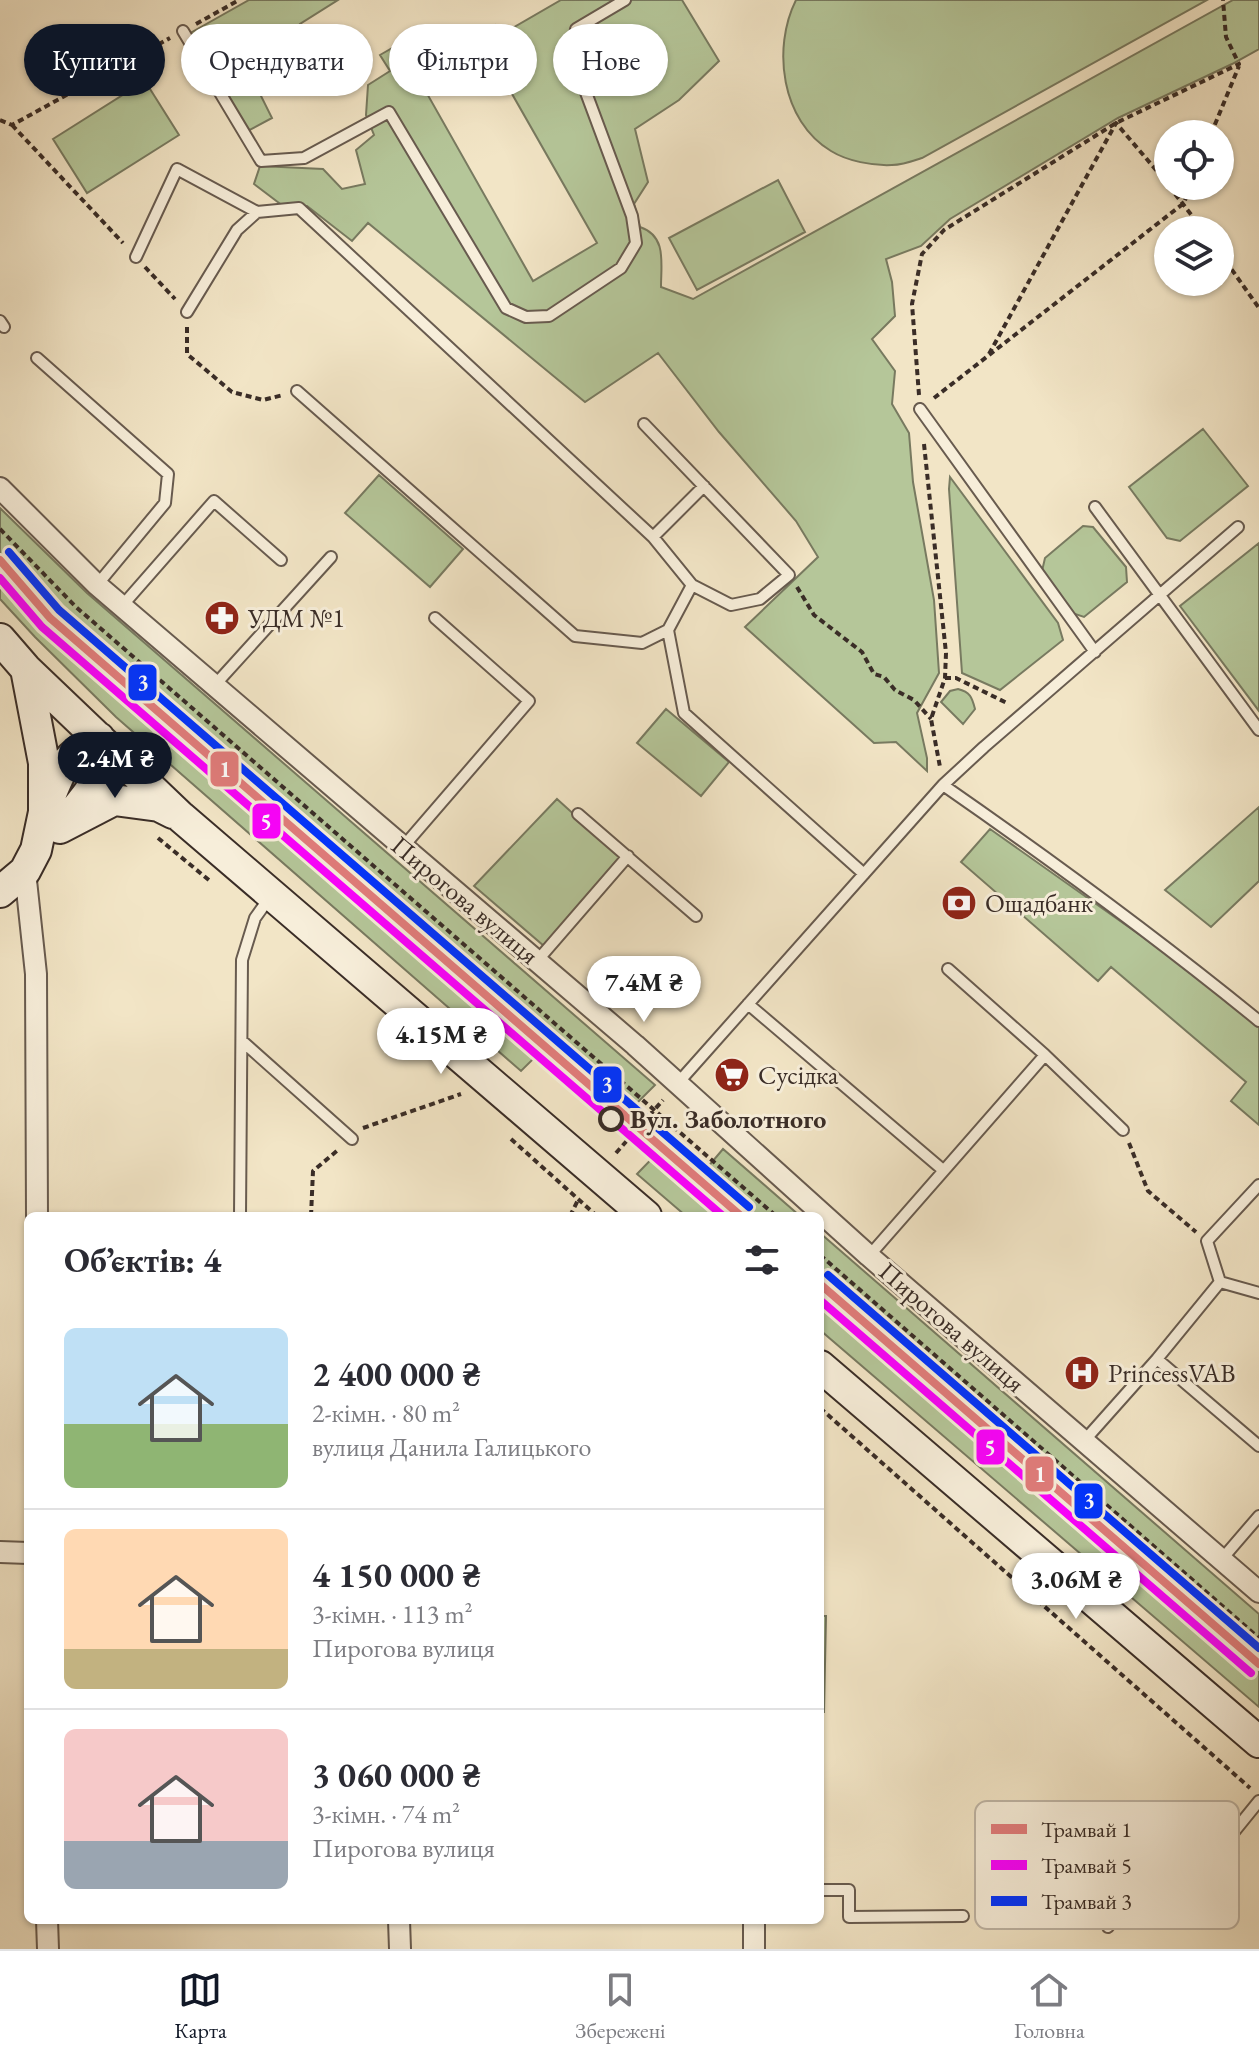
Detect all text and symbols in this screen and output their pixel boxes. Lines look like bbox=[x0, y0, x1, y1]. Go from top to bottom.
chip: Купити bbox=[24, 24, 165, 96]
chip: Орендувати bbox=[181, 24, 373, 96]
chip: Фільтри bbox=[389, 24, 537, 96]
chip: Нове bbox=[553, 24, 668, 96]
map controls bbox=[1154, 120, 1234, 296]
button: locate bbox=[1154, 120, 1234, 200]
button: layers bbox=[1154, 216, 1234, 296]
pharmacy icon: УДМ №1 bbox=[203, 599, 241, 637]
place label: УДМ №1 bbox=[247, 601, 345, 635]
line badge: 3 bbox=[127, 663, 158, 702]
text: 3 bbox=[137, 668, 149, 697]
pin: 2.4M ₴ bbox=[50, 732, 180, 800]
text: 2.4M ₴ bbox=[76, 741, 154, 775]
line badge: 1 bbox=[209, 750, 240, 788]
text: 1 bbox=[219, 755, 231, 784]
line badge: 5 bbox=[251, 802, 282, 840]
text: 5 bbox=[260, 807, 272, 836]
street label: Пирогова вулиця bbox=[384, 828, 546, 972]
bank icon: Ощадбанк bbox=[940, 884, 978, 922]
place label: Ощадбанк bbox=[985, 886, 1094, 920]
pin: 7.4M ₴ bbox=[579, 956, 709, 1024]
text: 7.4M ₴ bbox=[605, 965, 683, 999]
pin: 4.15M ₴ bbox=[367, 1008, 515, 1076]
text: 4.15M ₴ bbox=[395, 1017, 487, 1051]
supermarket icon: Сусідка bbox=[713, 1056, 751, 1094]
place label: Сусідка bbox=[758, 1058, 839, 1092]
line badge: 3 bbox=[592, 1065, 623, 1104]
text: 3 bbox=[601, 1070, 613, 1099]
place label: Вул. Заболотного bbox=[630, 1102, 826, 1136]
marker: Вул. Заболотного bbox=[599, 1107, 623, 1131]
text: Об’єктів: 4 bbox=[64, 1238, 221, 1282]
icon: filters bbox=[740, 1238, 784, 1282]
street label: Пирогова вулиця bbox=[872, 1254, 1032, 1400]
text: 2 400 000 ₴ bbox=[312, 1352, 481, 1396]
hospital icon: PrincessVAB bbox=[1063, 1354, 1101, 1392]
place label: PrincessVAB bbox=[1108, 1356, 1235, 1390]
icon: home bbox=[128, 1360, 224, 1456]
text: 2-кімн. · 80 m² bbox=[312, 1396, 460, 1430]
line badge: 5 bbox=[975, 1428, 1006, 1466]
text: вулиця Данила Галицького bbox=[312, 1430, 591, 1464]
text: 5 bbox=[984, 1433, 996, 1462]
line badge: 1 bbox=[1024, 1455, 1055, 1493]
text: 1 bbox=[1034, 1460, 1046, 1489]
line badge: 3 bbox=[1073, 1482, 1104, 1520]
text: 3 bbox=[1083, 1486, 1095, 1515]
text: 4 150 000 ₴ bbox=[312, 1553, 481, 1597]
pin: 3.06M ₴ bbox=[1002, 1553, 1150, 1621]
icon: home bbox=[128, 1561, 224, 1657]
text: 3.06M ₴ bbox=[1030, 1562, 1122, 1596]
text: 3-кімн. · 113 m² bbox=[312, 1597, 472, 1631]
text: Пирогова вулиця bbox=[312, 1631, 495, 1665]
text: 3 060 000 ₴ bbox=[312, 1753, 481, 1797]
icon: home bbox=[128, 1761, 224, 1857]
text: 3-кімн. · 74 m² bbox=[312, 1797, 460, 1831]
legend bbox=[975, 1801, 1239, 1929]
text: Трамвай 1 bbox=[1041, 1815, 1132, 1844]
text: Пирогова вулиця bbox=[312, 1831, 495, 1865]
text: Трамвай 5 bbox=[1041, 1851, 1132, 1880]
text: Трамвай 3 bbox=[1041, 1887, 1132, 1916]
tab: Карта bbox=[174, 1968, 227, 2045]
tab: Збережені bbox=[575, 1968, 666, 2045]
tab: Головна bbox=[1014, 1968, 1085, 2045]

